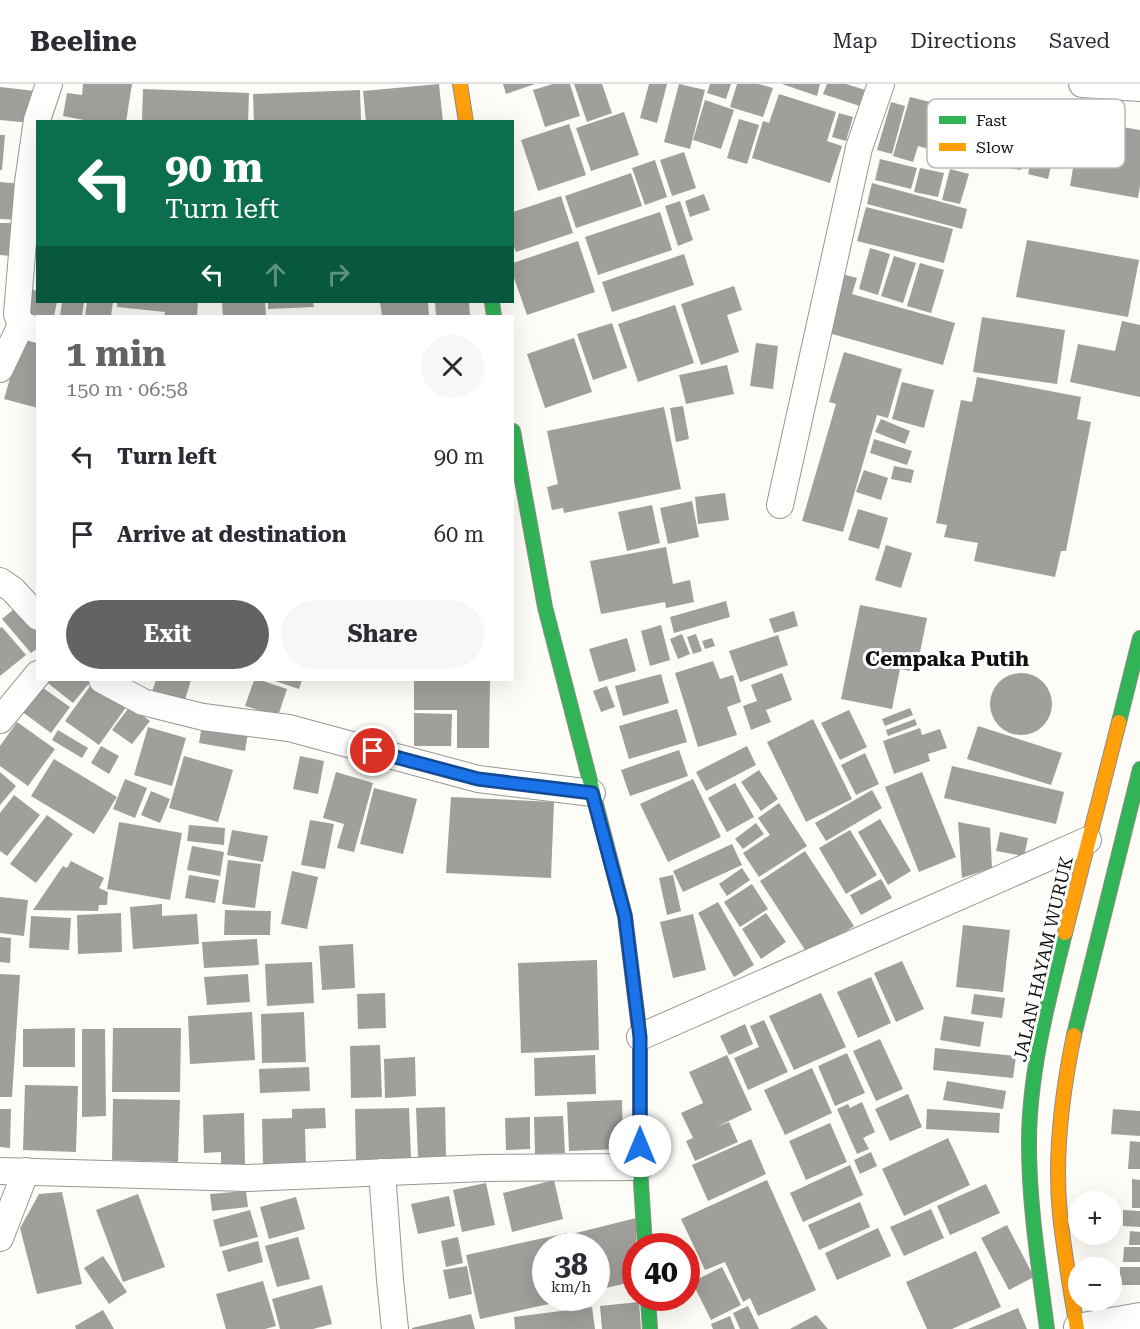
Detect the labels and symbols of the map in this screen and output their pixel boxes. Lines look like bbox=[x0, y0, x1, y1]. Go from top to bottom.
legend bbox=[927, 99, 1125, 168]
text: Fast bbox=[976, 111, 1007, 130]
text: Slow bbox=[976, 138, 1014, 157]
district label: Cempaka Putih bbox=[865, 647, 1029, 671]
pin bbox=[347, 725, 398, 776]
street label: JALAN HAYAM WURUK bbox=[1009, 854, 1077, 1064]
position arrow bbox=[608, 1114, 672, 1178]
speed limit sign: 40 bbox=[622, 1233, 700, 1311]

